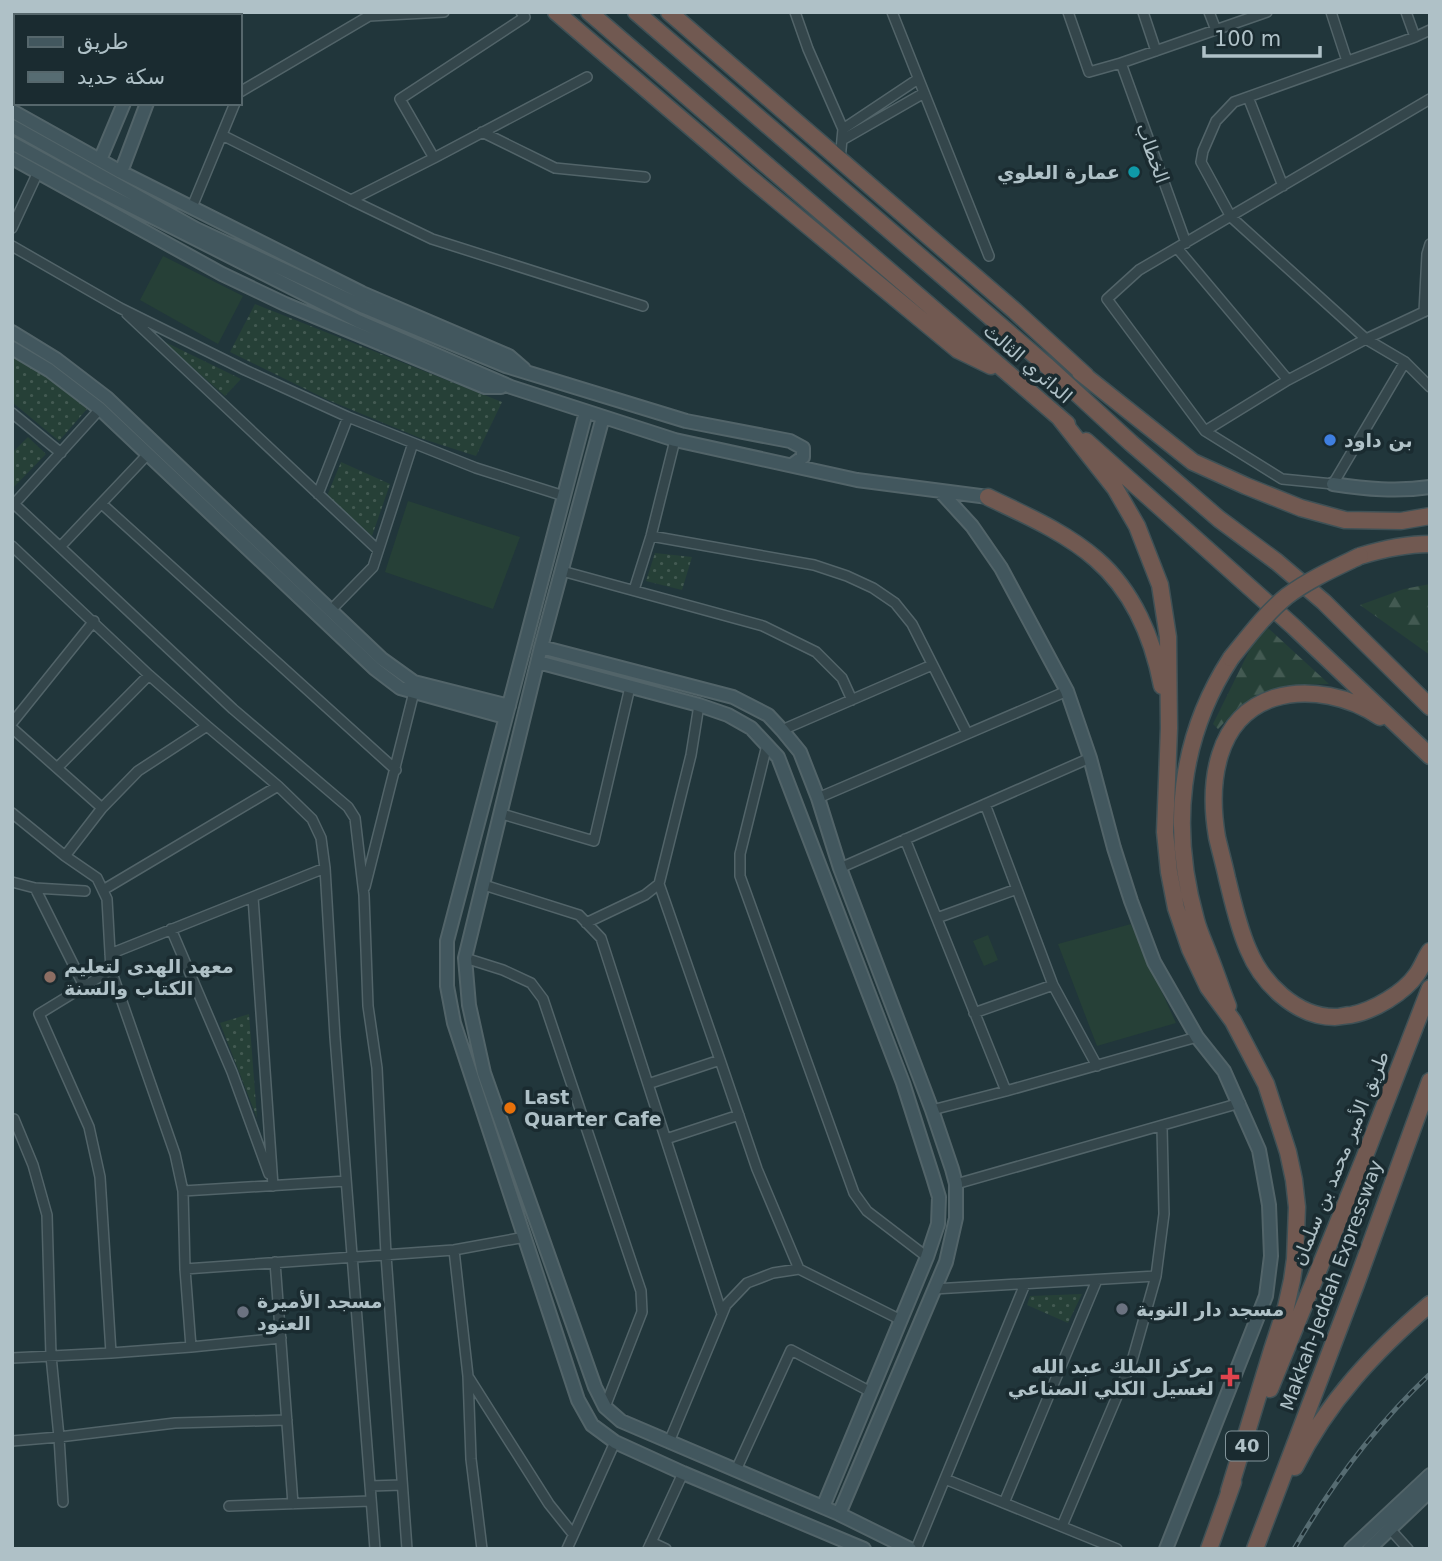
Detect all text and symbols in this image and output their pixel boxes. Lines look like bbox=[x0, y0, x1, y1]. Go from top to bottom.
legend bbox=[14, 14, 242, 105]
scale bar bbox=[1204, 14, 1320, 58]
text: 100 m bbox=[1214, 27, 1281, 51]
text: طريق bbox=[77, 30, 129, 54]
text: سكة حديد bbox=[77, 65, 165, 89]
street label: الخطاب bbox=[1132, 120, 1174, 186]
place label: عمارة العلوي bbox=[997, 161, 1120, 185]
marker: عمارة العلوي bbox=[1126, 164, 1142, 180]
street label: الدائري الثالث bbox=[979, 319, 1077, 408]
place label: بن داود bbox=[1344, 429, 1413, 452]
marker: بن داود bbox=[1322, 432, 1338, 448]
place label: معهد الهدى لتعليم الكتاب والسنة bbox=[64, 955, 234, 1000]
marker: معهد الهدى لتعليم الكتاب والسنة bbox=[42, 969, 58, 985]
street label: طريق الأمير محمد بن سلمان bbox=[1287, 1047, 1394, 1269]
place label: Last Quarter Cafe bbox=[524, 1086, 662, 1130]
marker: Last Quarter Cafe bbox=[502, 1100, 518, 1116]
street label: Makkah-Jeddah Expressway bbox=[1275, 1157, 1387, 1413]
place label: مسجد الأميرة العنود bbox=[257, 1290, 383, 1335]
place label: مسجد دار التوبة bbox=[1136, 1298, 1284, 1321]
marker: مسجد دار التوبة bbox=[1114, 1301, 1130, 1317]
marker: مسجد الأميرة العنود bbox=[235, 1304, 251, 1320]
place label: مركز الملك عبد الله لغسيل الكلي الصناعي bbox=[1008, 1355, 1214, 1400]
marker: مركز الملك عبد الله لغسيل الكلي الصناعي bbox=[1220, 1367, 1240, 1387]
road number: 40 bbox=[1226, 1432, 1268, 1461]

